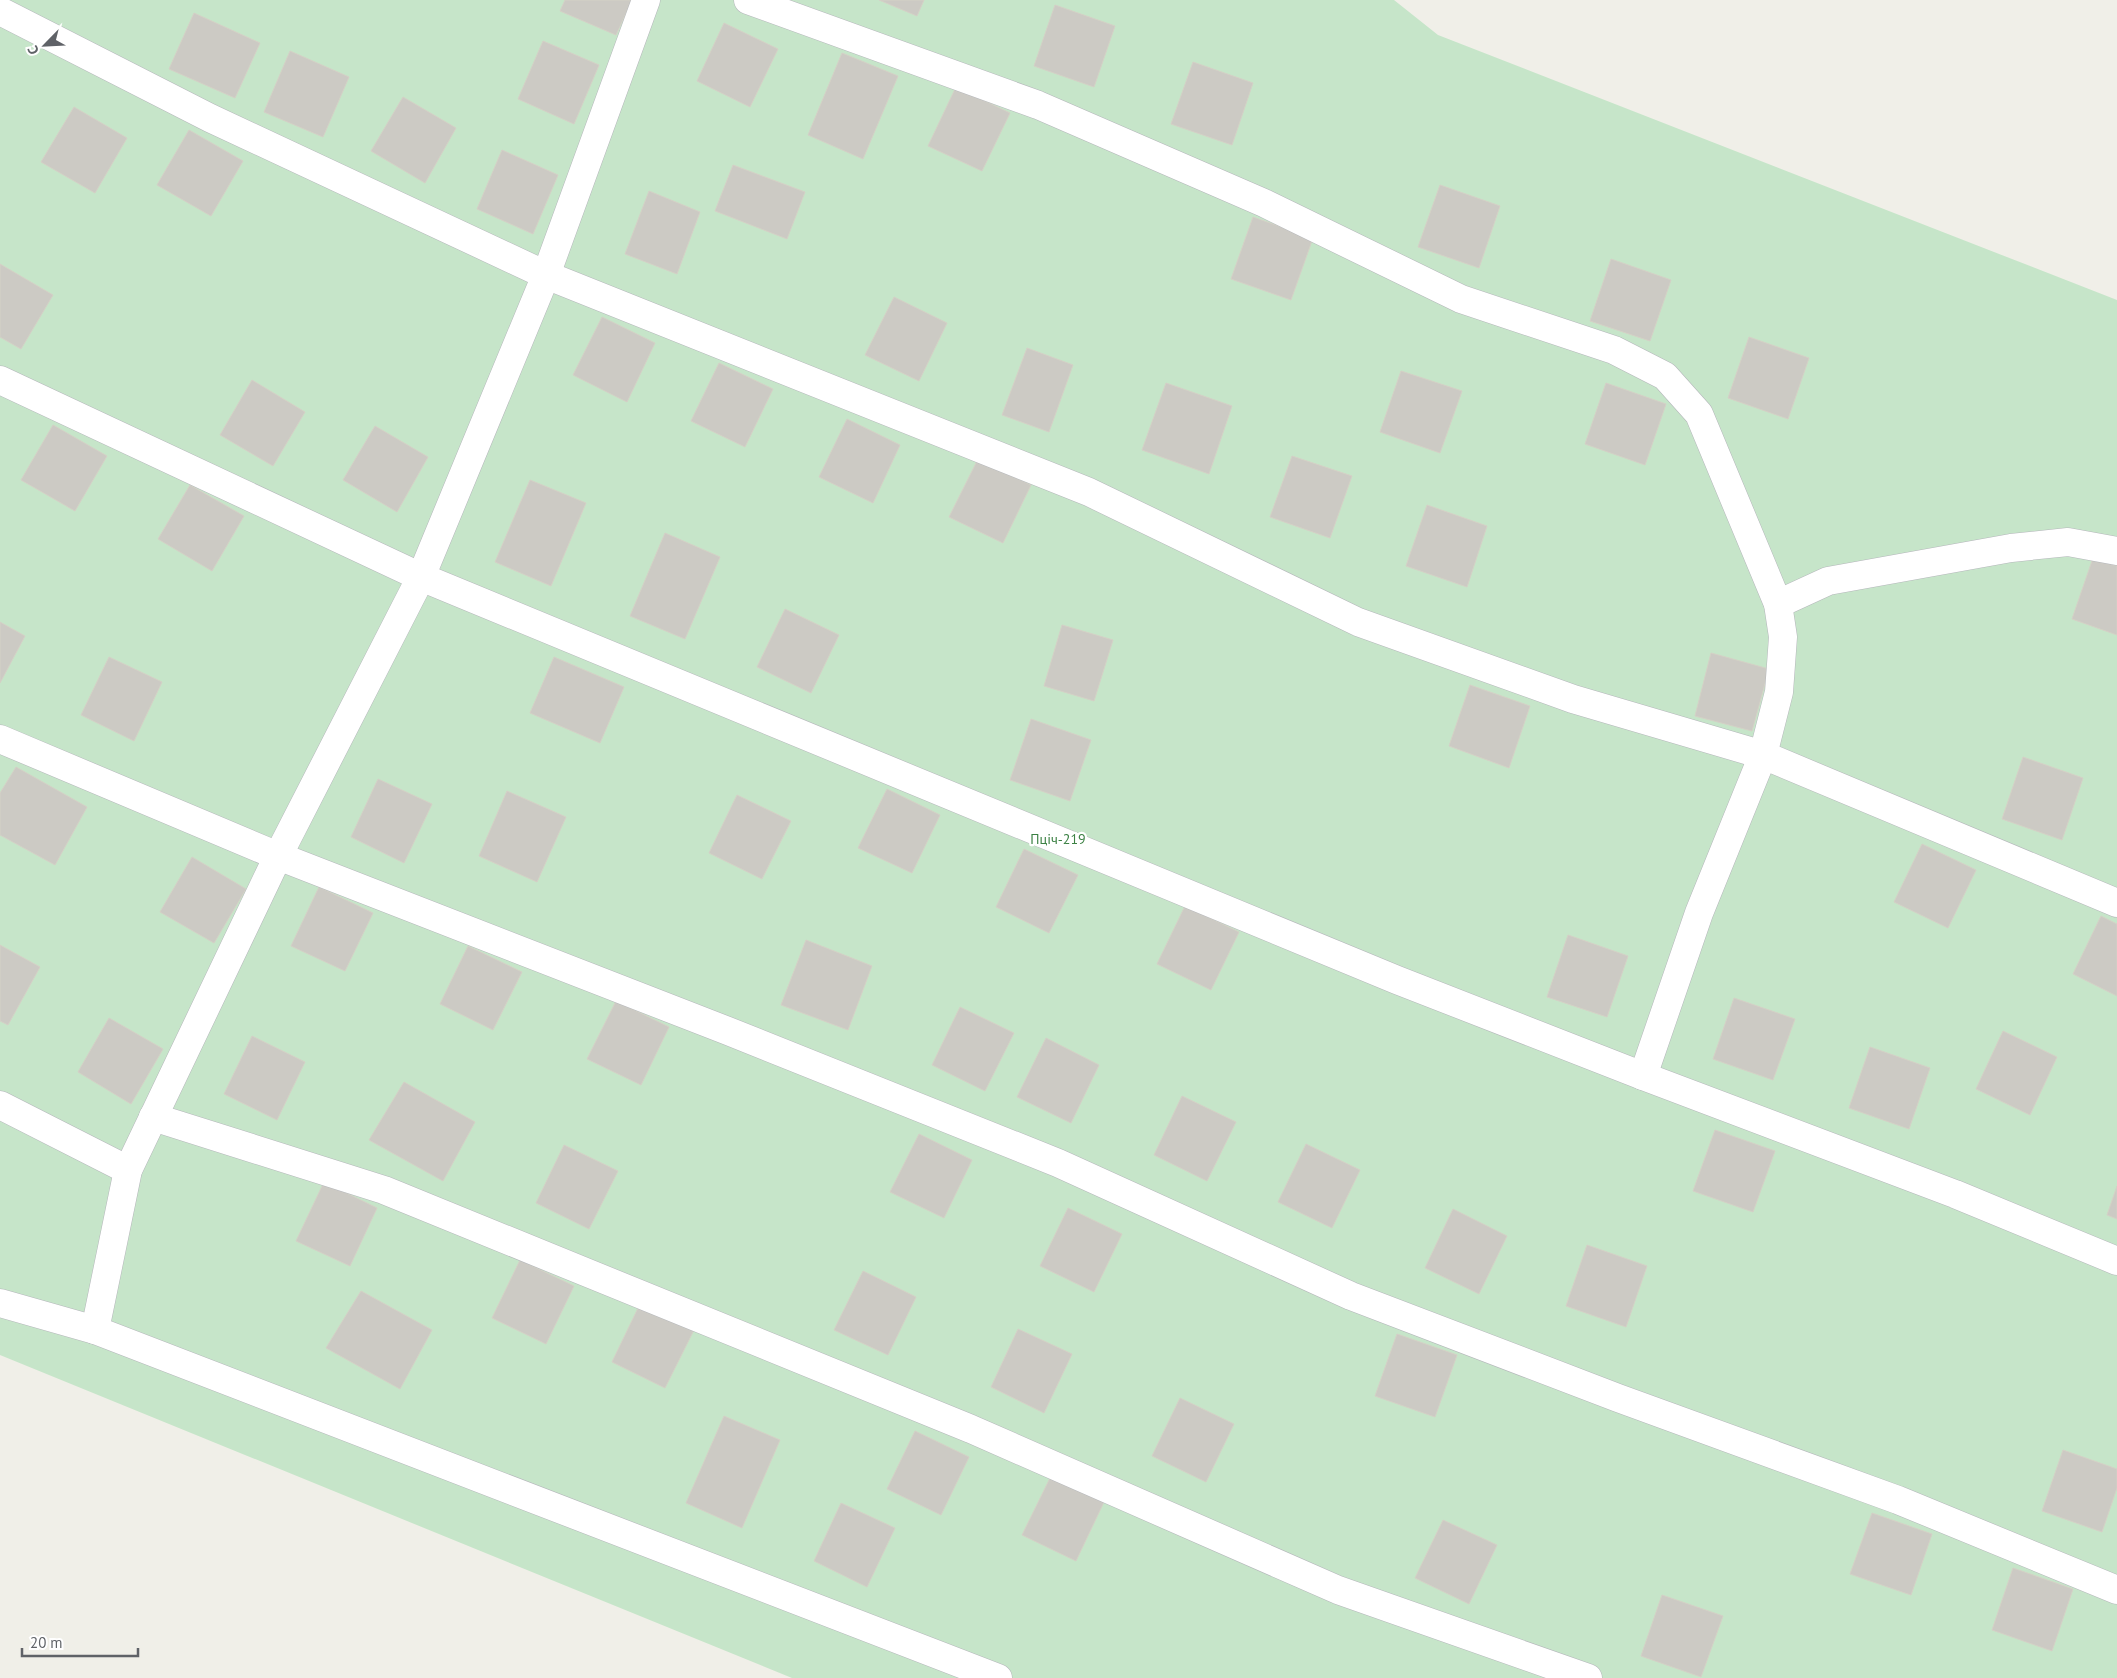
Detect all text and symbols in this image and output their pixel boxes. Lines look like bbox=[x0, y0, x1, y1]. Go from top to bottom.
north arrow bbox=[20, 20, 70, 70]
text: С bbox=[23, 43, 43, 58]
park label: Пціч-219 bbox=[1030, 830, 1086, 848]
scale bar bbox=[22, 1626, 139, 1658]
text: 20 m bbox=[30, 1633, 63, 1652]

